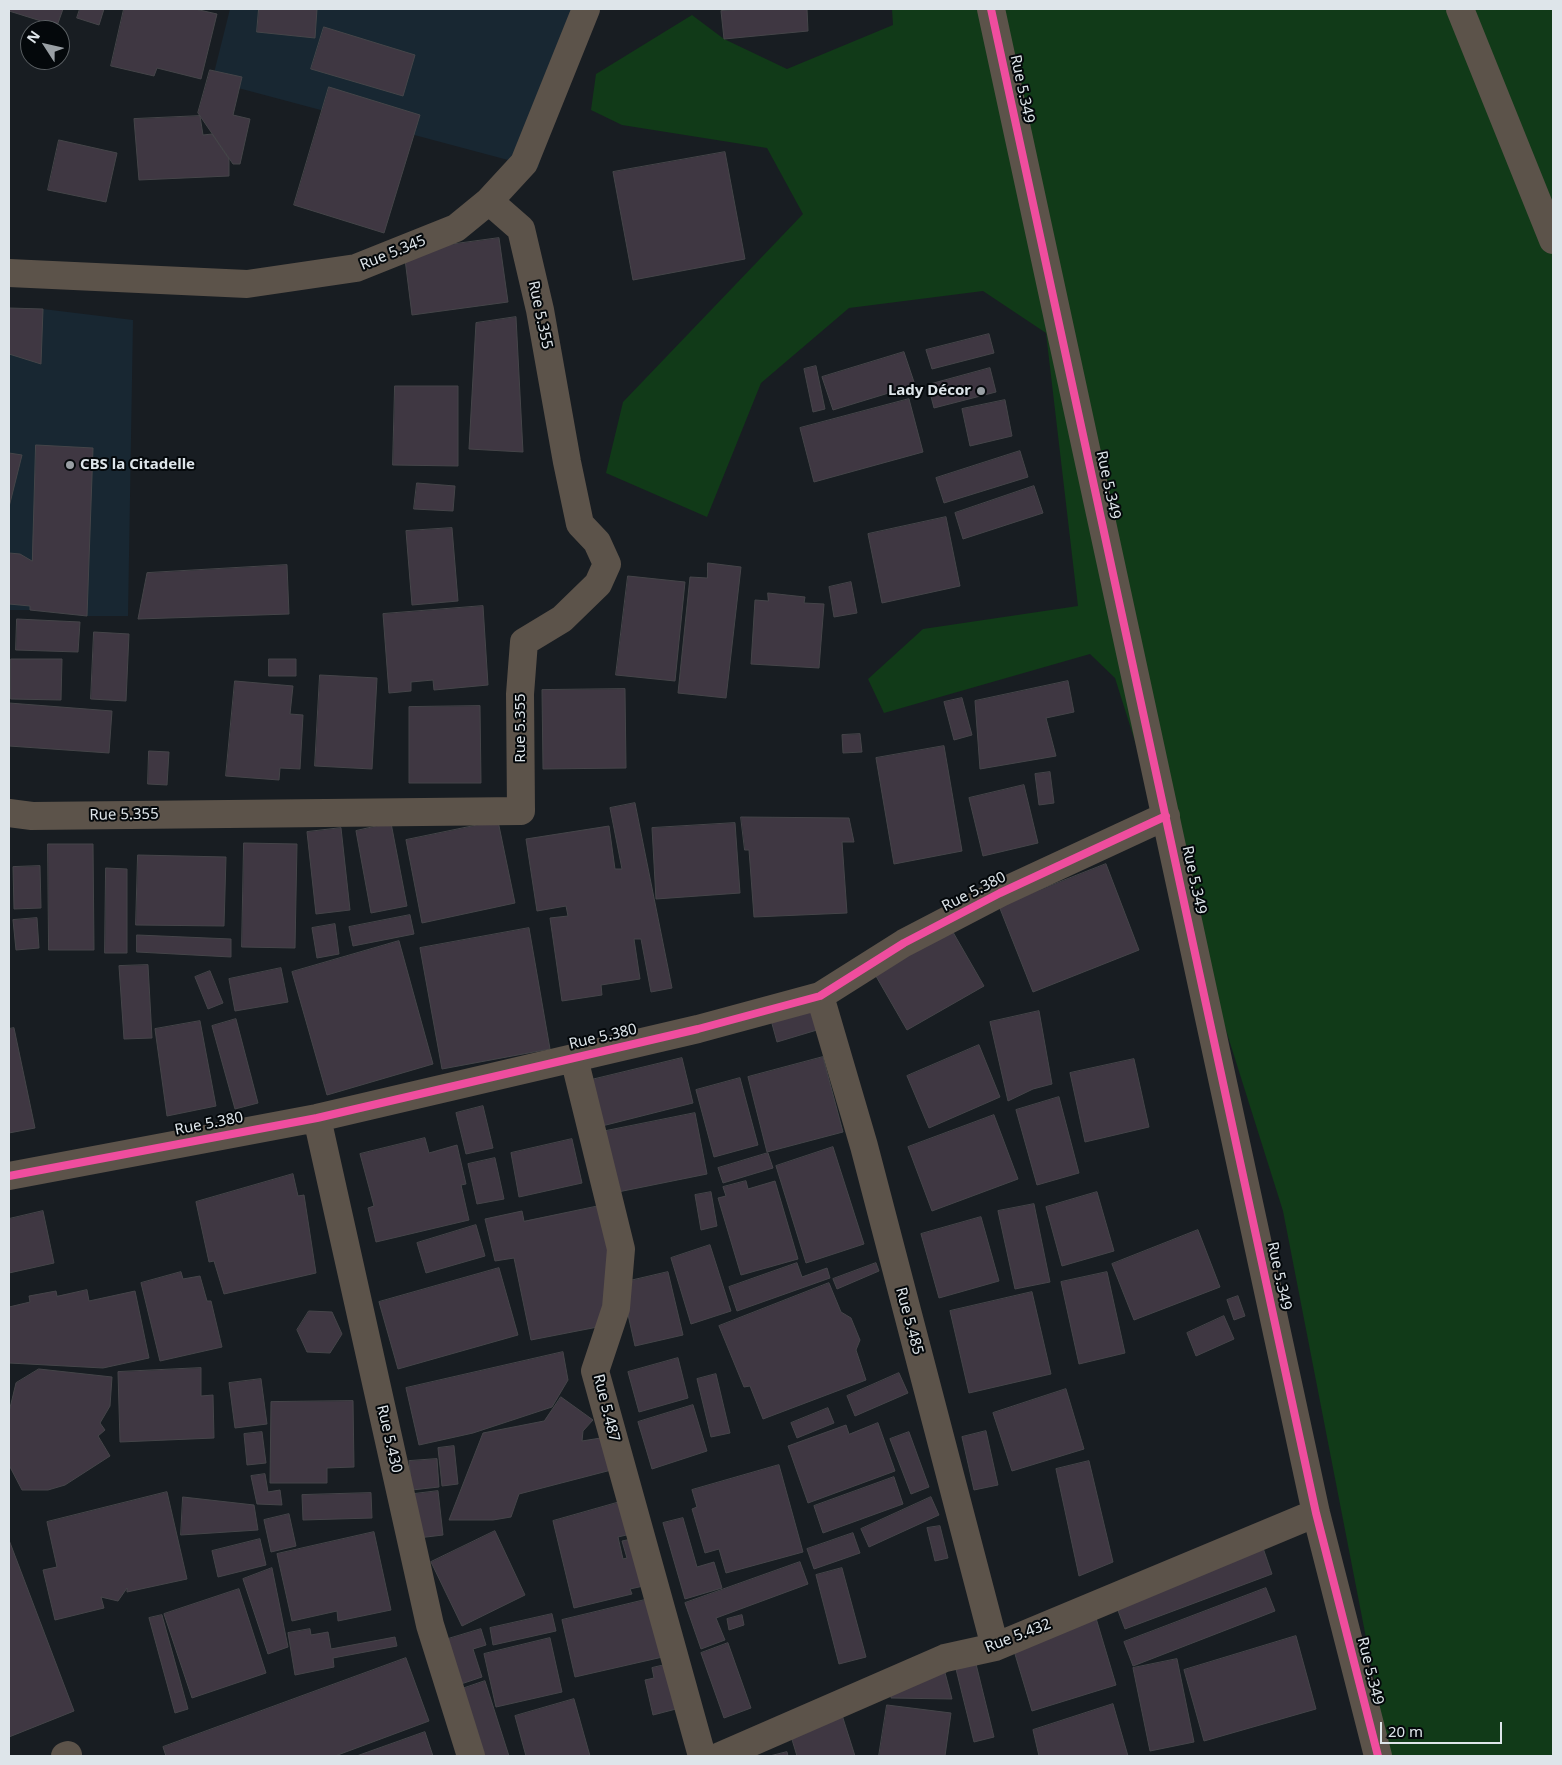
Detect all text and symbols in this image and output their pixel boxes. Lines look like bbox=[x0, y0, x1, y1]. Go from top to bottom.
north arrow bbox=[20, 20, 70, 70]
text: N bbox=[22, 27, 44, 47]
street label: Rue 5.349 bbox=[1006, 53, 1038, 125]
street label: Rue 5.345 bbox=[358, 232, 428, 274]
street label: Rue 5.355 bbox=[524, 279, 556, 351]
place label: Lady Décor bbox=[888, 382, 971, 400]
marker: Lady Décor bbox=[975, 385, 987, 397]
street label: Rue 5.349 bbox=[1092, 449, 1124, 521]
place label: CBS la Citadelle bbox=[80, 456, 195, 474]
marker: CBS la Citadelle bbox=[64, 459, 76, 471]
street label: Rue 5.355 bbox=[512, 693, 530, 763]
street label: Rue 5.355 bbox=[89, 805, 159, 825]
street label: Rue 5.349 bbox=[1178, 844, 1210, 916]
street label: Rue 5.380 bbox=[939, 868, 1009, 916]
street label: Rue 5.380 bbox=[567, 1020, 639, 1054]
street label: Rue 5.380 bbox=[173, 1109, 245, 1139]
street label: Rue 5.349 bbox=[1263, 1240, 1295, 1312]
street label: Rue 5.485 bbox=[891, 1285, 927, 1357]
street label: Rue 5.487 bbox=[589, 1372, 623, 1444]
street label: Rue 5.430 bbox=[372, 1403, 406, 1475]
street label: Rue 5.432 bbox=[982, 1615, 1054, 1657]
street label: Rue 5.349 bbox=[1353, 1635, 1387, 1707]
scale bar bbox=[1382, 1712, 1504, 1744]
text: 20 m bbox=[1388, 1721, 1423, 1741]

